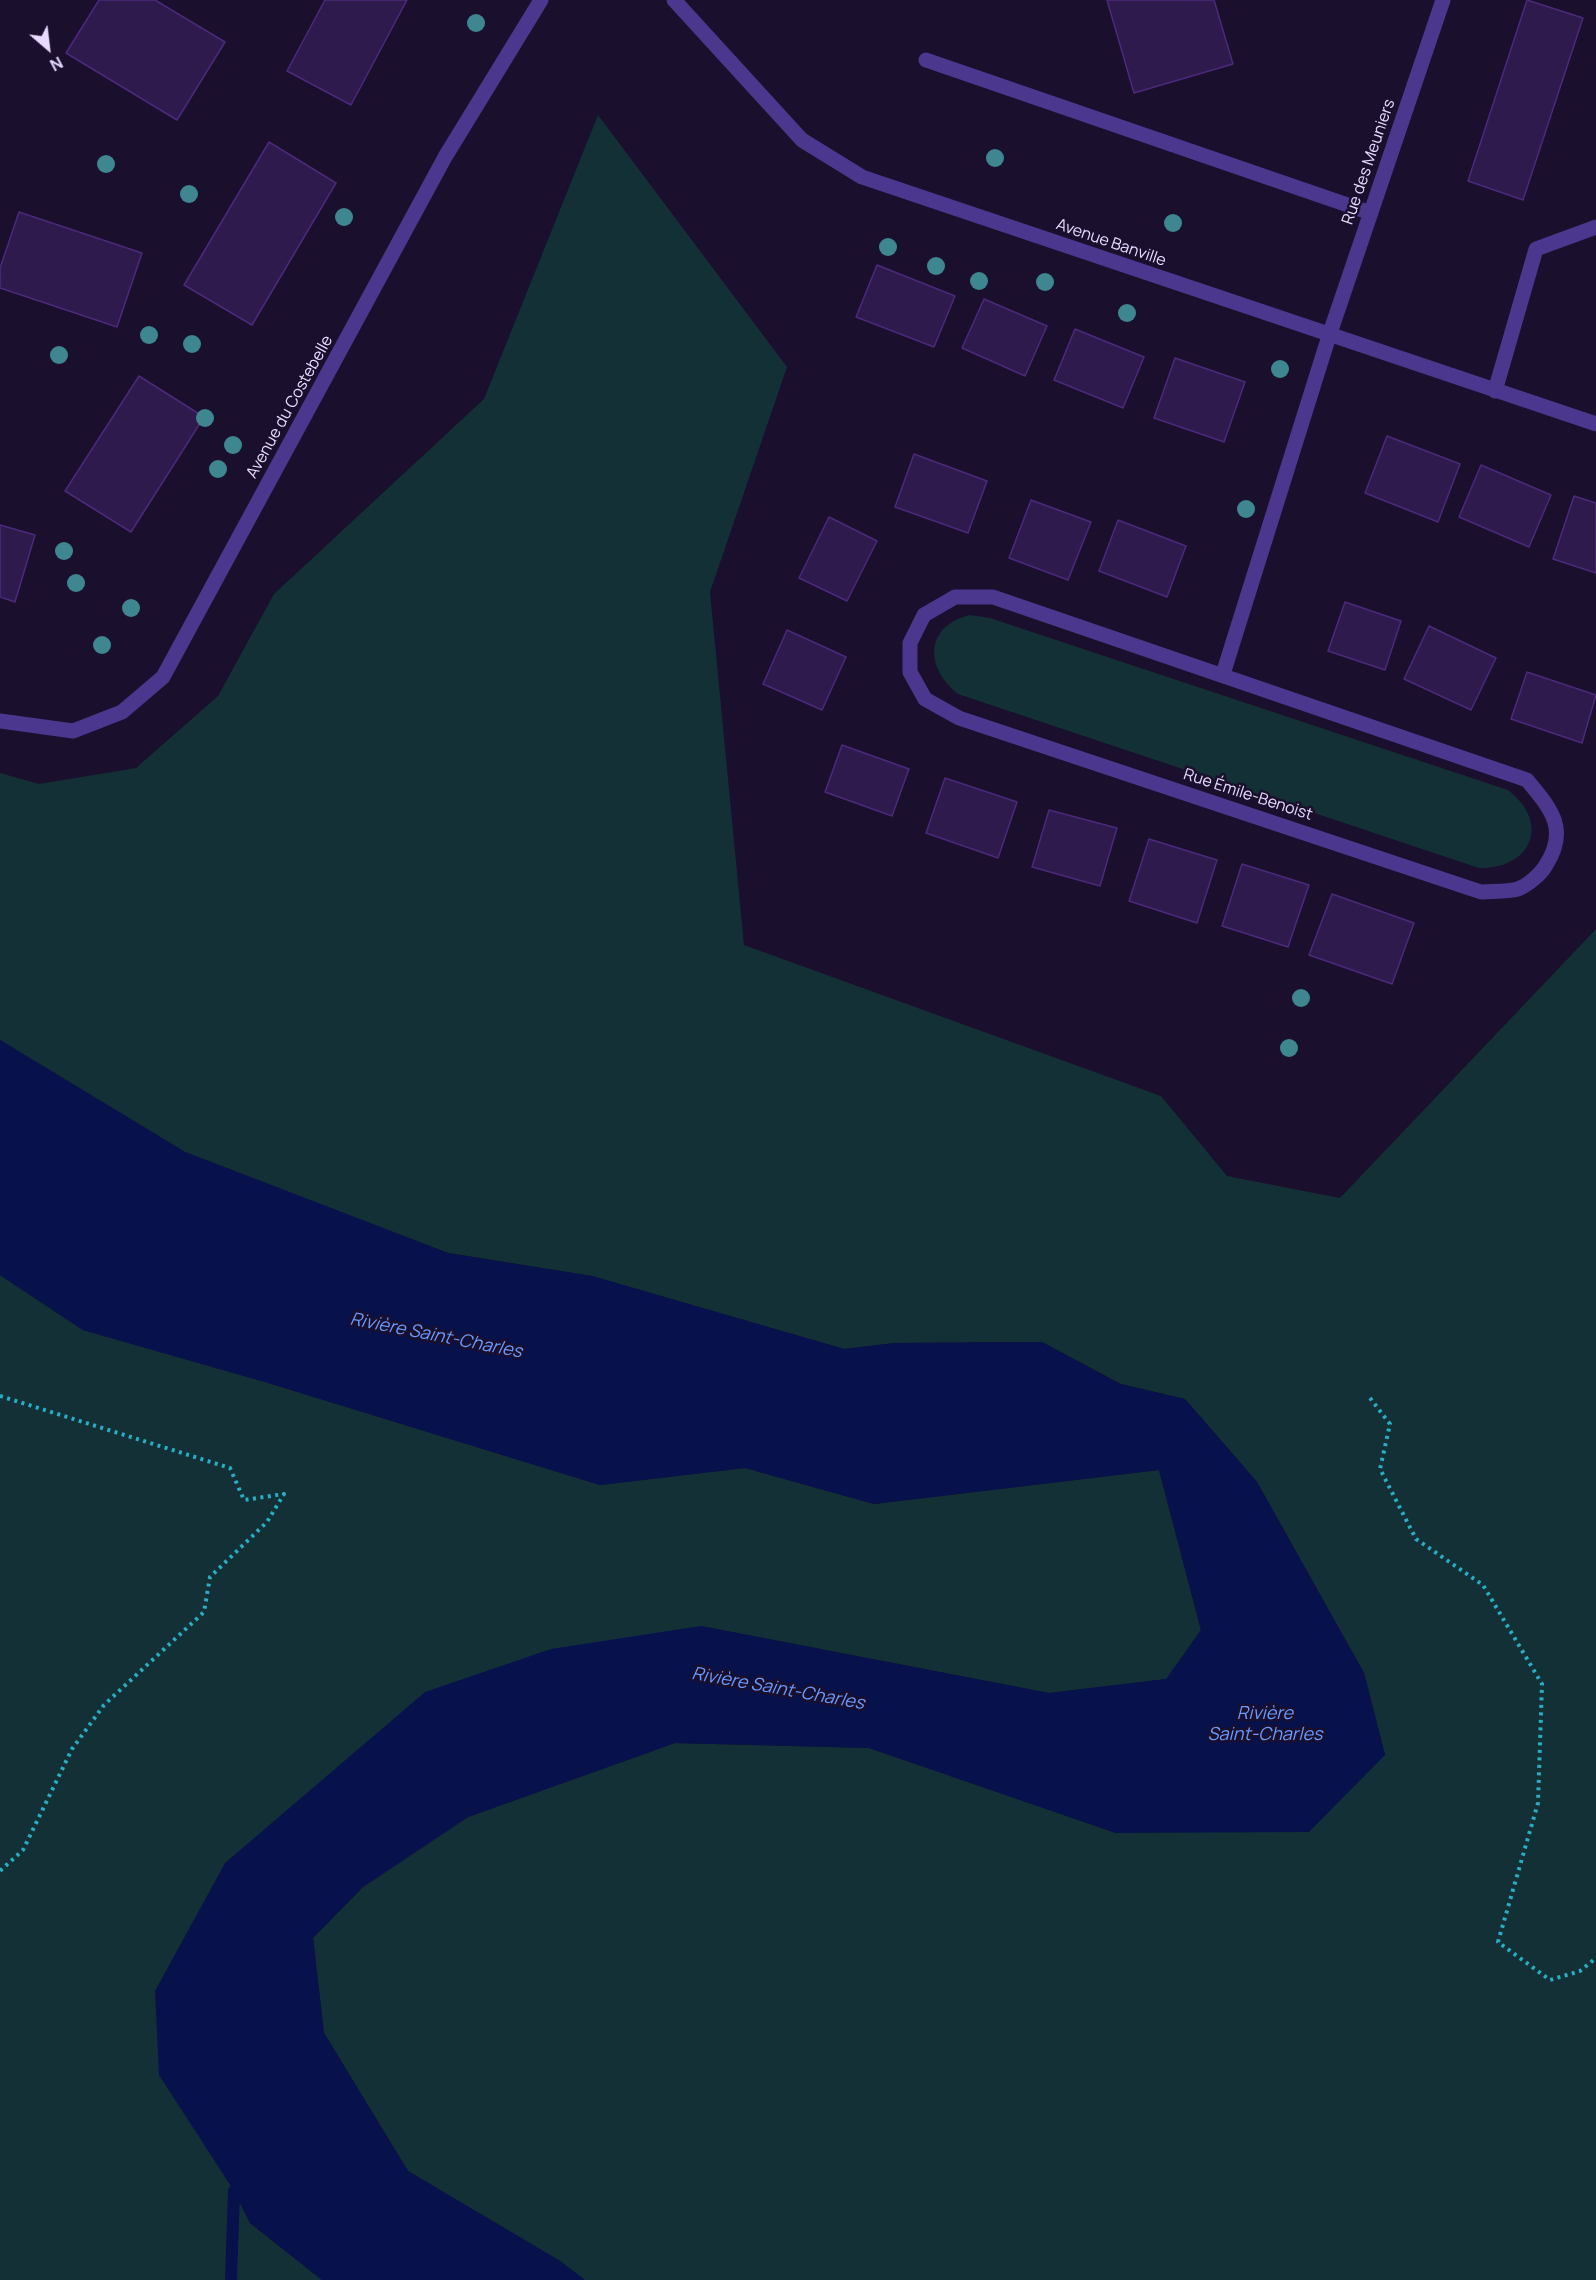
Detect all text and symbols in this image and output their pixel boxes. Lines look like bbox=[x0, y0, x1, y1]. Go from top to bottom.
north arrow bbox=[18, 18, 78, 78]
text: N bbox=[46, 51, 67, 76]
street label: Rue des Meuniers bbox=[1339, 97, 1399, 227]
street label: Avenue Banville bbox=[1054, 215, 1168, 271]
street label: Avenue du Costebelle bbox=[243, 332, 337, 482]
street label: Rue Émile-Benoist bbox=[1181, 765, 1315, 825]
water label: Rivière Saint-Charles bbox=[348, 1309, 524, 1363]
water label: Rivière Saint-Charles bbox=[690, 1663, 866, 1715]
water label: Rivière Saint-Charles bbox=[1208, 1703, 1322, 1746]

